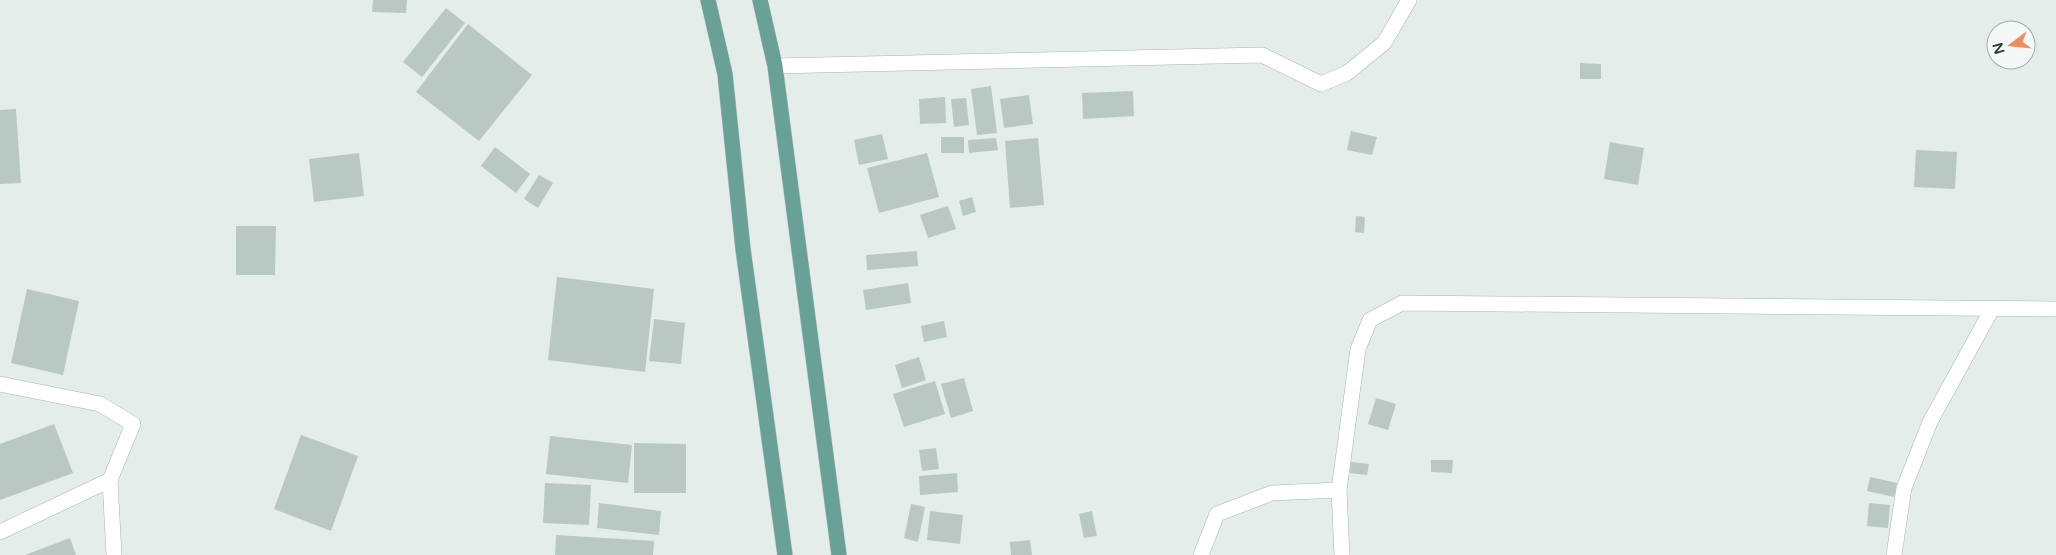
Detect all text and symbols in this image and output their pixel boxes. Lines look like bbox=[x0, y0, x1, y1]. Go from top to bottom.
north arrow bbox=[1986, 20, 2036, 70]
text: N bbox=[1989, 41, 2009, 56]

